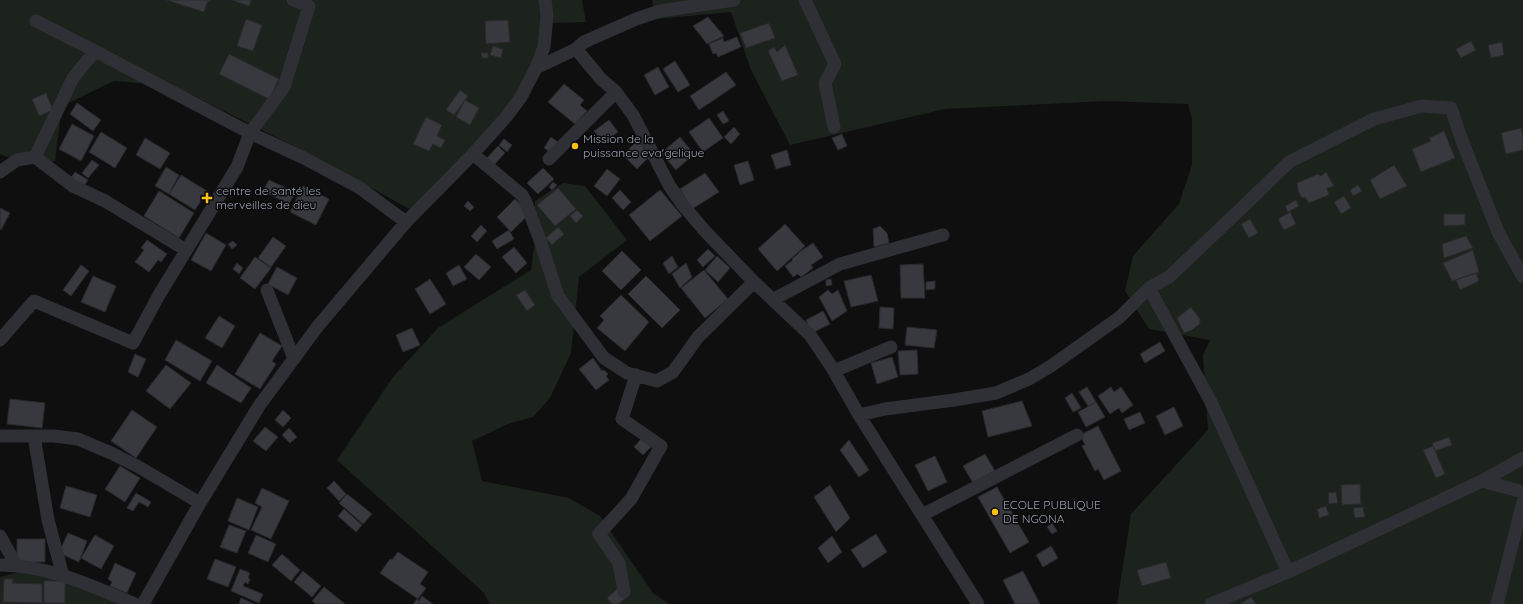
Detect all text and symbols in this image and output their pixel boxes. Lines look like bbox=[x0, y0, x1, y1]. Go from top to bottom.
place label: Mission de la puissance eva'gelique bbox=[583, 131, 705, 160]
marker: Mission de la puissance eva'gelique bbox=[570, 141, 580, 151]
place label: centre de santé les merveilles de dieu bbox=[216, 183, 321, 212]
marker: centre de santé les merveilles de dieu bbox=[201, 192, 213, 204]
place label: ECOLE PUBLIQUE DE NGONA bbox=[1003, 497, 1101, 526]
marker: ECOLE PUBLIQUE DE NGONA bbox=[990, 507, 1000, 517]

